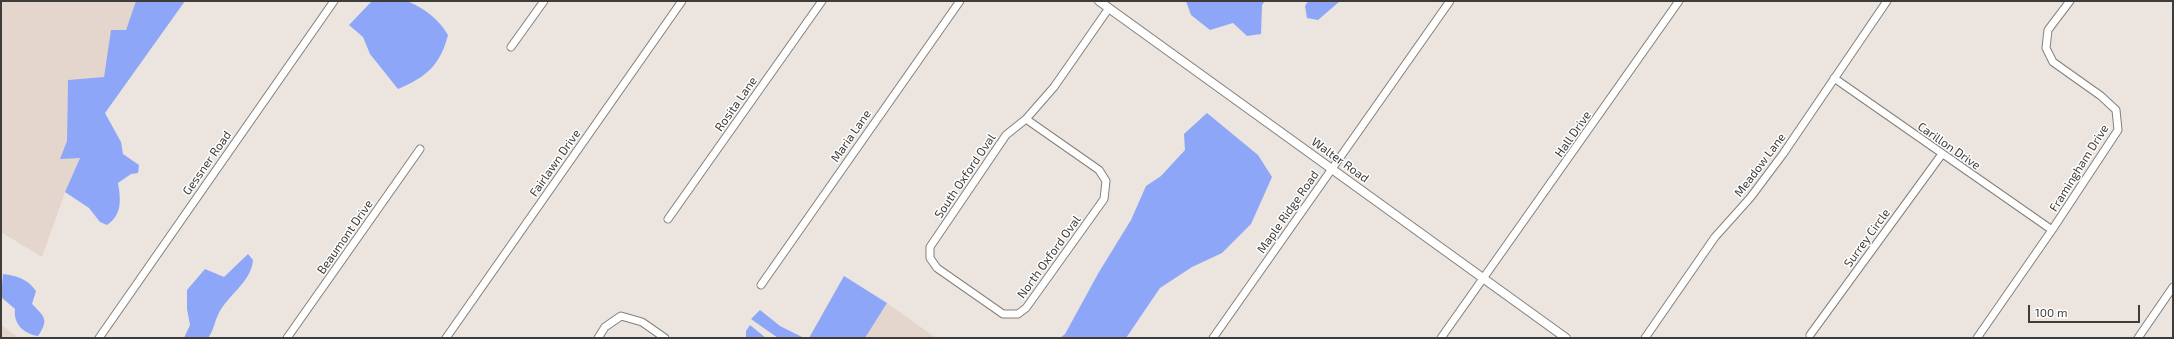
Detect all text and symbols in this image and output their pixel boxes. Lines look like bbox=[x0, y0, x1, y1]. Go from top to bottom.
street label: Rosita Lane bbox=[712, 74, 760, 134]
street label: Maria Lane bbox=[828, 107, 874, 165]
street label: Hall Drive bbox=[1552, 108, 1594, 160]
street label: Carillon Drive bbox=[1915, 119, 1983, 173]
street label: Framingham Drive bbox=[2046, 122, 2112, 214]
street label: Fairlawn Drive bbox=[527, 127, 583, 199]
street label: Gessner Road bbox=[180, 128, 234, 198]
street label: Meadow Lane bbox=[1731, 130, 1789, 200]
street label: South Oxford Oval bbox=[931, 131, 999, 221]
street label: Walter Road bbox=[1308, 134, 1372, 186]
street label: Maple Ridge Road bbox=[1254, 168, 1322, 256]
street label: Beaumont Drive bbox=[314, 197, 376, 277]
street label: Surrey Circle bbox=[1841, 206, 1893, 270]
street label: North Oxford Oval bbox=[1014, 213, 1084, 301]
scale bar bbox=[2030, 297, 2142, 323]
text: 100 m bbox=[2035, 305, 2067, 319]

